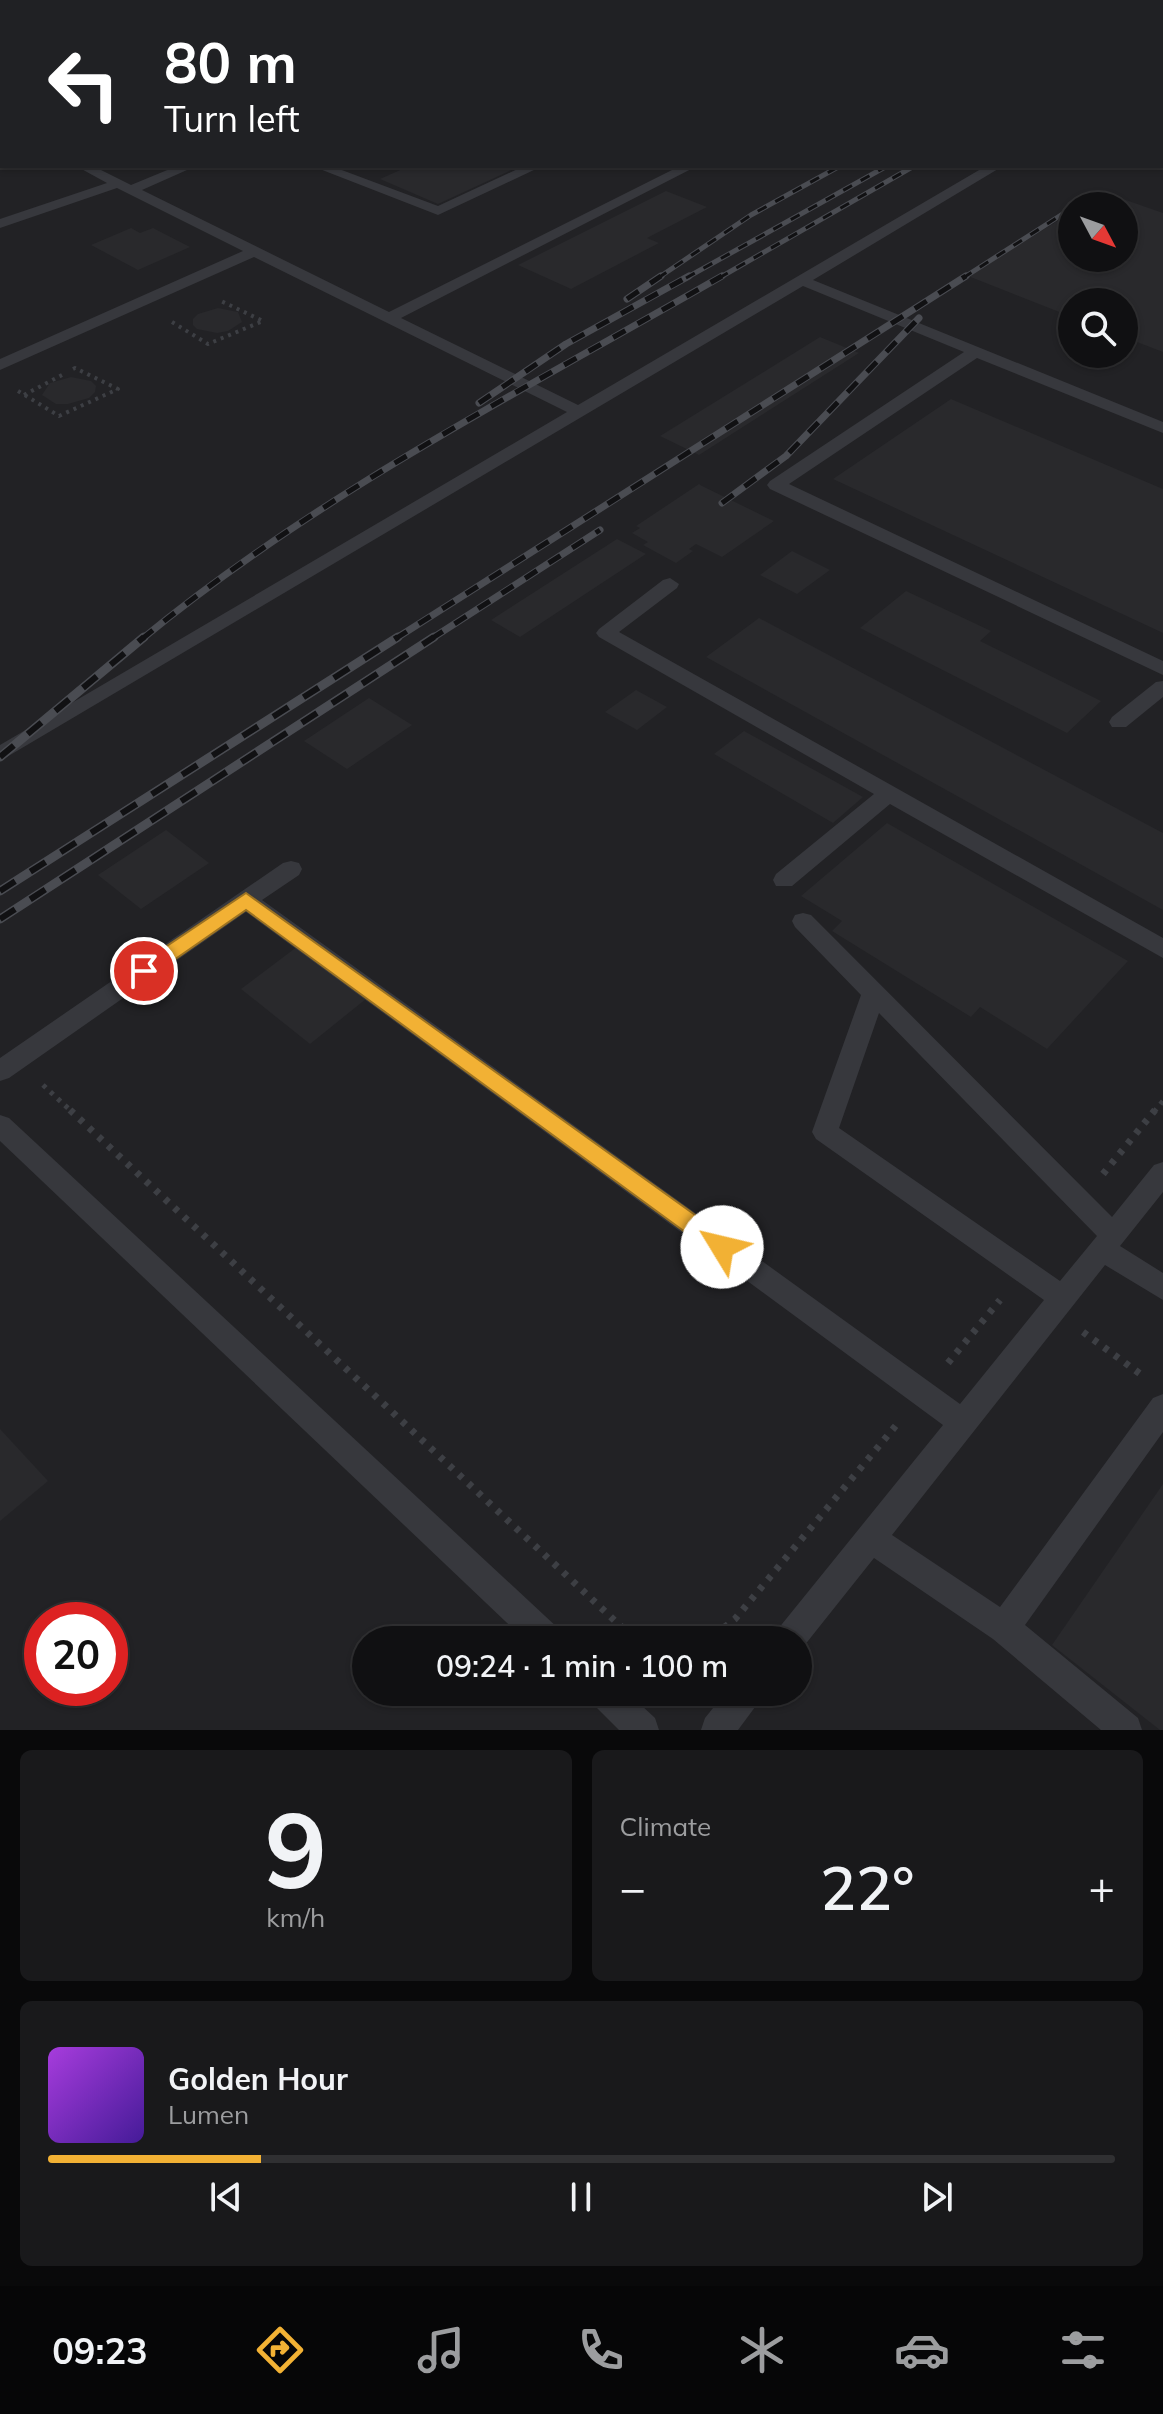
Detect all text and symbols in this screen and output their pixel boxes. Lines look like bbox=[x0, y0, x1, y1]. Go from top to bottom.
text: 80 m bbox=[164, 27, 297, 97]
icon: left bbox=[32, 32, 136, 136]
text: Turn left bbox=[164, 96, 300, 141]
north arrow bbox=[1058, 192, 1138, 272]
map controls bbox=[1058, 192, 1138, 368]
button: search bbox=[1058, 288, 1138, 368]
pin bbox=[110, 937, 178, 1005]
icon: arrive bbox=[122, 949, 166, 993]
position arrow bbox=[680, 1205, 764, 1289]
speed limit sign: 20 bbox=[24, 1602, 128, 1706]
text: 09:24 · 1 min · 100 m bbox=[436, 1647, 728, 1685]
text: 9 bbox=[265, 1783, 327, 1914]
text: Climate bbox=[620, 1810, 711, 1843]
text: 22° bbox=[820, 1850, 915, 1925]
text: − bbox=[620, 1860, 646, 1915]
text: + bbox=[1089, 1860, 1115, 1915]
text: km/h bbox=[266, 1901, 325, 1934]
text: Golden Hour bbox=[168, 2060, 348, 2098]
text: Lumen bbox=[168, 2098, 249, 2131]
icon: previous bbox=[204, 2175, 248, 2219]
icon: pause bbox=[559, 2175, 603, 2219]
icon: next bbox=[915, 2175, 959, 2219]
icon: directions bbox=[252, 2322, 308, 2378]
icon: music bbox=[413, 2322, 469, 2378]
icon: phone bbox=[573, 2322, 629, 2378]
icon: climate bbox=[734, 2322, 790, 2378]
icon: car bbox=[894, 2322, 950, 2378]
icon: filters bbox=[1055, 2322, 1111, 2378]
text: 09:23 bbox=[52, 2328, 148, 2373]

